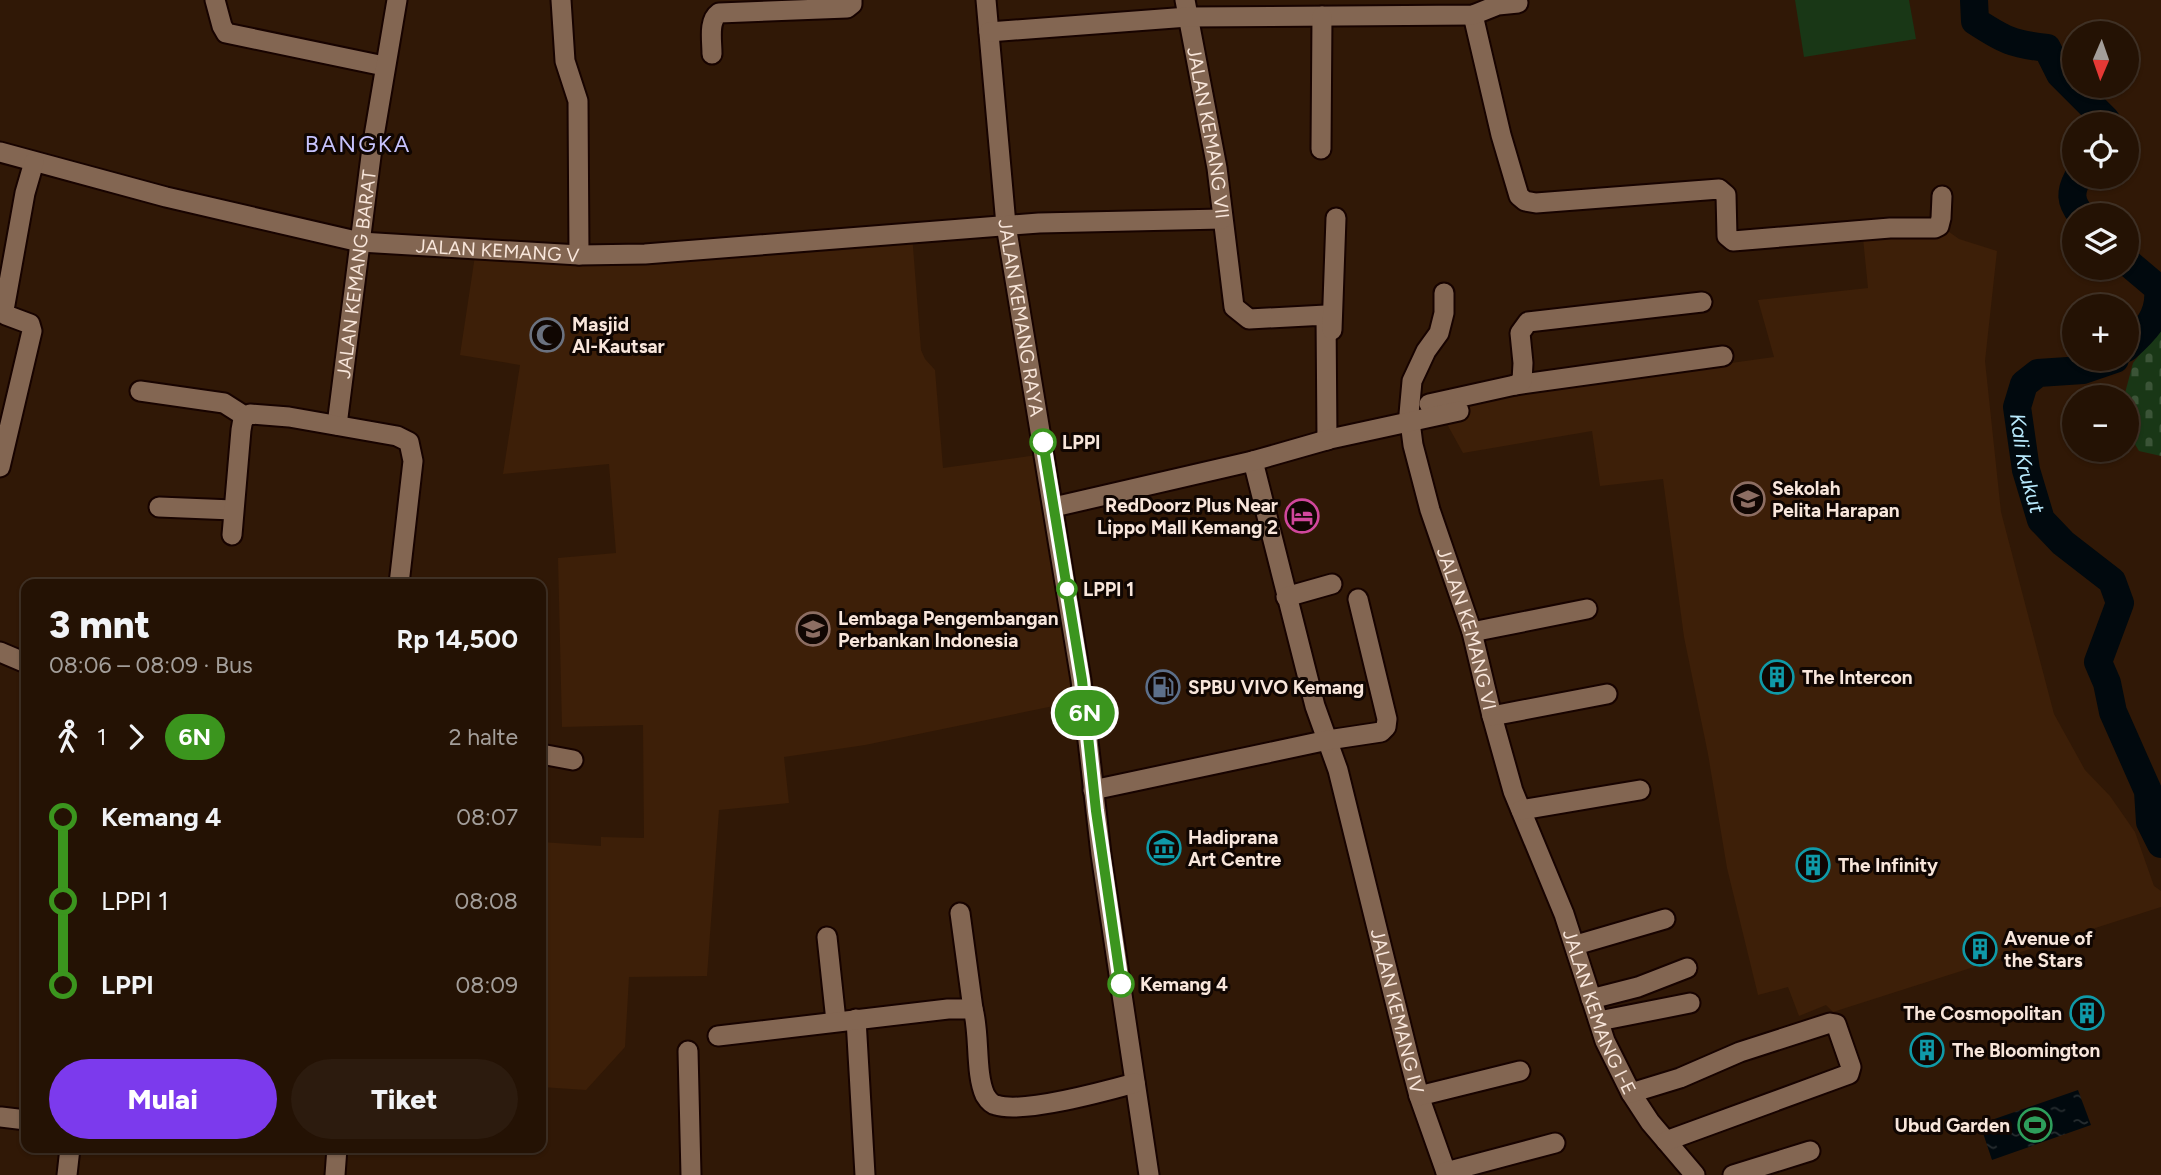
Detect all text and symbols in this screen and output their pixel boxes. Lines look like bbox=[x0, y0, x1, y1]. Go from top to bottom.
north arrow bbox=[2062, 21, 2138, 98]
map controls bbox=[2062, 21, 2139, 462]
street label: JALAN KEMANG VII bbox=[1183, 45, 1235, 220]
button: locate bbox=[2062, 112, 2139, 189]
district label: BANGKA bbox=[305, 130, 411, 158]
street label: JALAN KEMANG BARAT bbox=[331, 168, 381, 380]
button: layers bbox=[2062, 203, 2139, 280]
street label: JALAN KEMANG RAYA bbox=[994, 218, 1049, 418]
street label: JALAN KEMANG V bbox=[415, 234, 580, 266]
button: + bbox=[2062, 294, 2139, 371]
place label: Masjid Al-Kautsar bbox=[572, 313, 665, 358]
mosque icon: Masjid Al-Kautsar bbox=[528, 316, 566, 354]
button: − bbox=[2062, 385, 2139, 462]
water label: Kali Krukut bbox=[2006, 412, 2051, 517]
marker: LPPI bbox=[1030, 429, 1056, 455]
place label: LPPI bbox=[1062, 431, 1101, 454]
place label: Sekolah Pelita Harapan bbox=[1772, 477, 1900, 522]
school or university icon: Sekolah Pelita Harapan bbox=[1729, 480, 1767, 518]
place label: RedDoorz Plus Near Lippo Mall Kemang 2 bbox=[1097, 494, 1278, 539]
hotel icon: RedDoorz Plus Near Lippo Mall Kemang 2 bbox=[1283, 497, 1321, 535]
street label: JALAN KEMANG VI bbox=[1432, 544, 1502, 712]
place label: LPPI 1 bbox=[1083, 578, 1134, 601]
marker: LPPI 1 bbox=[1057, 579, 1077, 599]
text: 3 mnt bbox=[49, 602, 150, 648]
place label: Lembaga Pengembangan Perbankan Indonesia bbox=[838, 607, 1059, 652]
school or university icon: Lembaga Pengembangan Perbankan Indonesia bbox=[794, 610, 832, 648]
text: Rp 14,500 bbox=[397, 623, 518, 655]
text: 08:06 – 08:09 · Bus bbox=[49, 651, 253, 679]
building icon: The Intercon bbox=[1758, 658, 1796, 696]
place label: The Intercon bbox=[1802, 666, 1913, 689]
fuel station icon: SPBU VIVO Kemang bbox=[1144, 668, 1182, 706]
place label: SPBU VIVO Kemang bbox=[1188, 676, 1364, 699]
line badge: 6N bbox=[1054, 690, 1116, 736]
text: 6N bbox=[1069, 698, 1101, 727]
icon: walk bbox=[49, 718, 87, 756]
icon: forward bbox=[117, 718, 155, 756]
text: 6N bbox=[179, 722, 211, 751]
text: 1 bbox=[97, 723, 107, 751]
text: 2 halte bbox=[449, 723, 518, 751]
text: Kemang 4 bbox=[101, 801, 222, 833]
text: 08:07 bbox=[456, 803, 518, 831]
place label: Hadiprana Art Centre bbox=[1188, 826, 1282, 871]
museum icon: Hadiprana Art Centre bbox=[1145, 829, 1183, 867]
building icon: The Infinity bbox=[1794, 846, 1832, 884]
place label: The Infinity bbox=[1838, 854, 1938, 877]
text: LPPI 1 bbox=[101, 885, 169, 917]
text: 08:08 bbox=[454, 887, 518, 915]
street label: JALAN KEMANG IV bbox=[1366, 926, 1429, 1096]
street label: JALAN KEMANG I-E bbox=[1558, 926, 1641, 1098]
place label: Avenue of the Stars bbox=[2004, 927, 2093, 972]
building icon: Avenue of the Stars bbox=[1961, 930, 1999, 968]
text: LPPI bbox=[101, 969, 154, 1001]
text: 08:09 bbox=[456, 971, 518, 999]
marker: Kemang 4 bbox=[1108, 971, 1134, 997]
place label: Kemang 4 bbox=[1140, 973, 1228, 996]
building icon: The Cosmopolitan bbox=[2068, 994, 2106, 1032]
place label: The Cosmopolitan bbox=[1903, 1002, 2062, 1025]
building icon: The Bloomington bbox=[1908, 1031, 1946, 1069]
place label: The Bloomington bbox=[1952, 1039, 2100, 1062]
button: Mulai bbox=[49, 1059, 277, 1139]
button: Tiket bbox=[291, 1059, 518, 1139]
sports icon: Ubud Garden bbox=[2016, 1106, 2054, 1144]
place label: Ubud Garden bbox=[1895, 1114, 2010, 1137]

